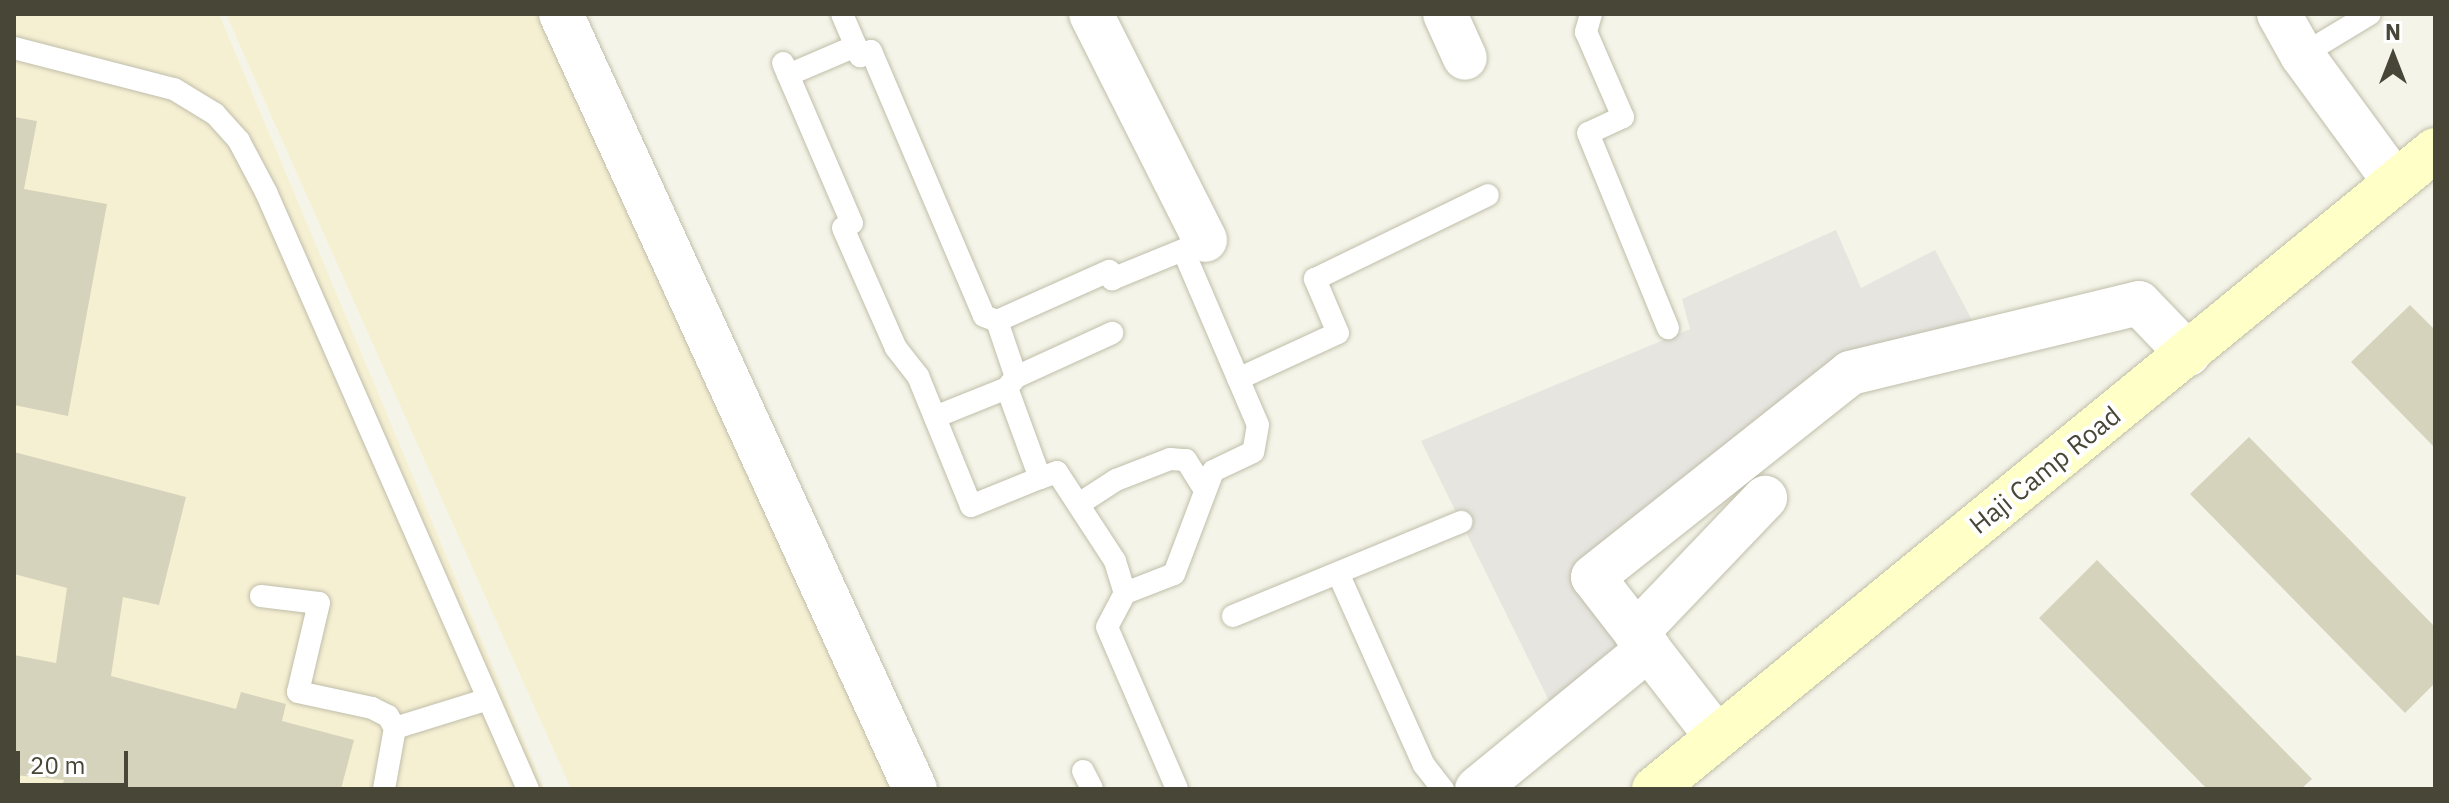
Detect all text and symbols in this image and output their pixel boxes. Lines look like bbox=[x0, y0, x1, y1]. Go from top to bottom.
north arrow bbox=[2353, 16, 2433, 96]
text: N bbox=[2385, 17, 2401, 46]
street label: Haji Camp Road bbox=[1963, 400, 2127, 540]
scale bar bbox=[20, 735, 132, 785]
text: 20 m bbox=[30, 749, 85, 781]

